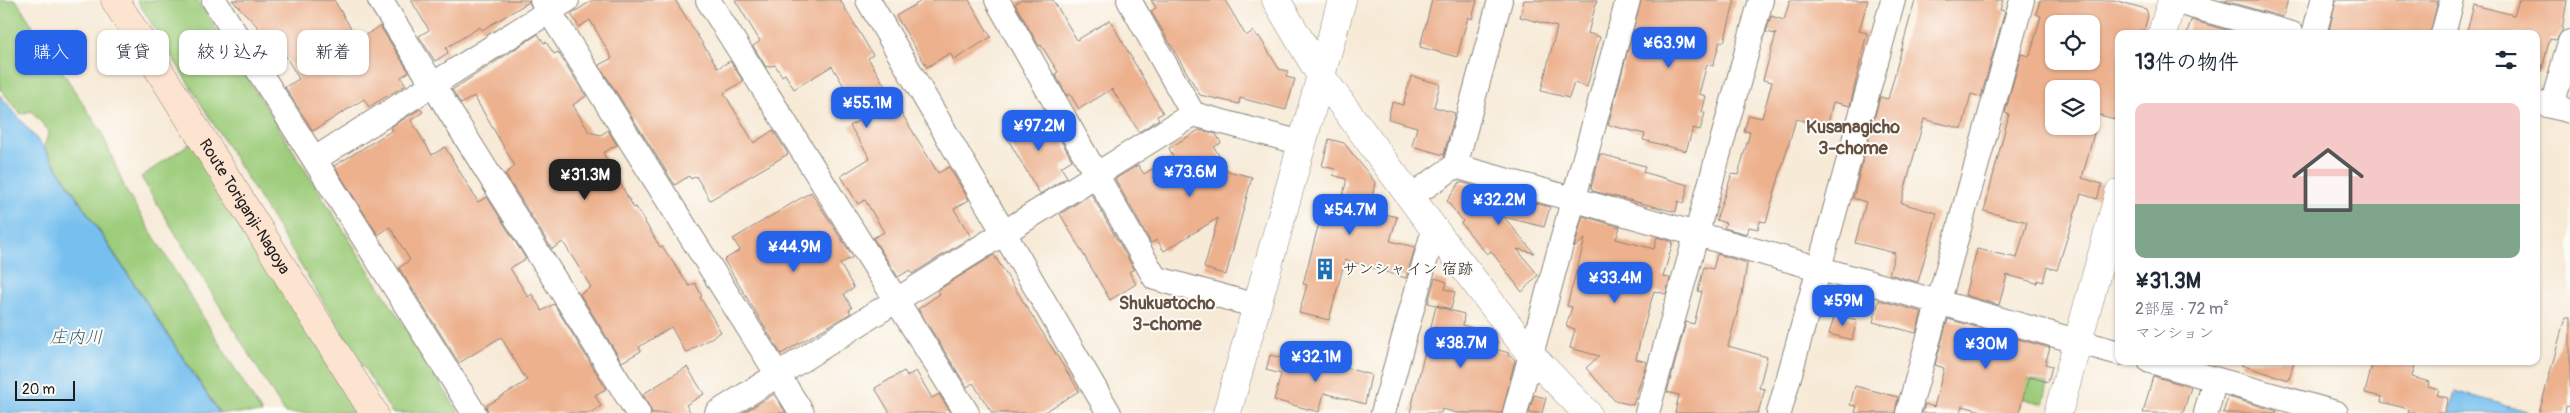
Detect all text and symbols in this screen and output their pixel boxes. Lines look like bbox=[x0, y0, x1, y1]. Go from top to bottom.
map controls bbox=[2045, 15, 2100, 135]
button: locate bbox=[2045, 15, 2100, 70]
pin: ¥63.9M bbox=[1628, 27, 1710, 69]
chip: 購入 bbox=[15, 30, 87, 75]
chip: 賃貸 bbox=[97, 30, 169, 75]
chip: 絞り込み bbox=[179, 30, 287, 75]
chip: 新着 bbox=[297, 30, 369, 75]
text: ¥63.9M bbox=[1643, 33, 1695, 53]
icon: filters bbox=[2492, 46, 2520, 74]
text: 13件の物件 bbox=[2135, 49, 2239, 76]
button: layers bbox=[2045, 80, 2100, 135]
pin: ¥55.1M bbox=[826, 86, 908, 129]
text: ¥55.1M bbox=[842, 93, 892, 113]
pin: ¥97.2M bbox=[998, 110, 1080, 152]
text: ¥97.2M bbox=[1013, 116, 1065, 136]
district label: Kusanagicho 3-chome bbox=[1806, 116, 1900, 160]
street label: Route Toriganji-Nagoya bbox=[195, 135, 294, 278]
icon: home bbox=[2283, 135, 2373, 225]
pin: ¥73.6M bbox=[1149, 156, 1231, 198]
pin: ¥31.3M bbox=[544, 158, 626, 201]
text: ¥73.6M bbox=[1164, 162, 1216, 182]
text: ¥31.3M bbox=[560, 165, 610, 185]
pin: ¥32.2M bbox=[1458, 184, 1540, 226]
text: ¥32.2M bbox=[1473, 190, 1525, 210]
pin: ¥54.7M bbox=[1309, 194, 1391, 236]
text: ¥54.7M bbox=[1324, 200, 1376, 220]
pin: ¥44.9M bbox=[753, 230, 835, 273]
text: ¥44.9M bbox=[768, 237, 820, 257]
building icon: サンシャイン 宿跡 bbox=[1312, 256, 1338, 282]
place label: サンシャイン 宿跡 bbox=[1342, 259, 1473, 279]
pin: ¥33.4M bbox=[1574, 262, 1656, 304]
text: ¥33.4M bbox=[1588, 268, 1642, 288]
text: ¥31.3M bbox=[2135, 268, 2201, 295]
pin: ¥59M bbox=[1813, 284, 1873, 327]
text: ¥59M bbox=[1823, 291, 1863, 311]
district label: Shukuatocho 3-chome bbox=[1119, 292, 1216, 336]
text: 2部屋 · 72 m² bbox=[2135, 299, 2229, 319]
text: マンション bbox=[2135, 323, 2214, 343]
water label: 庄内川 bbox=[49, 326, 103, 349]
pin: ¥38.7M bbox=[1420, 326, 1502, 369]
pin: ¥30M bbox=[1956, 328, 2016, 370]
text: ¥38.7M bbox=[1435, 333, 1487, 353]
text: ¥30M bbox=[1965, 334, 2007, 354]
pin: ¥32.1M bbox=[1275, 340, 1357, 383]
text: ¥32.1M bbox=[1291, 347, 1341, 367]
scale bar bbox=[15, 378, 75, 401]
text: 20 m bbox=[22, 381, 55, 398]

